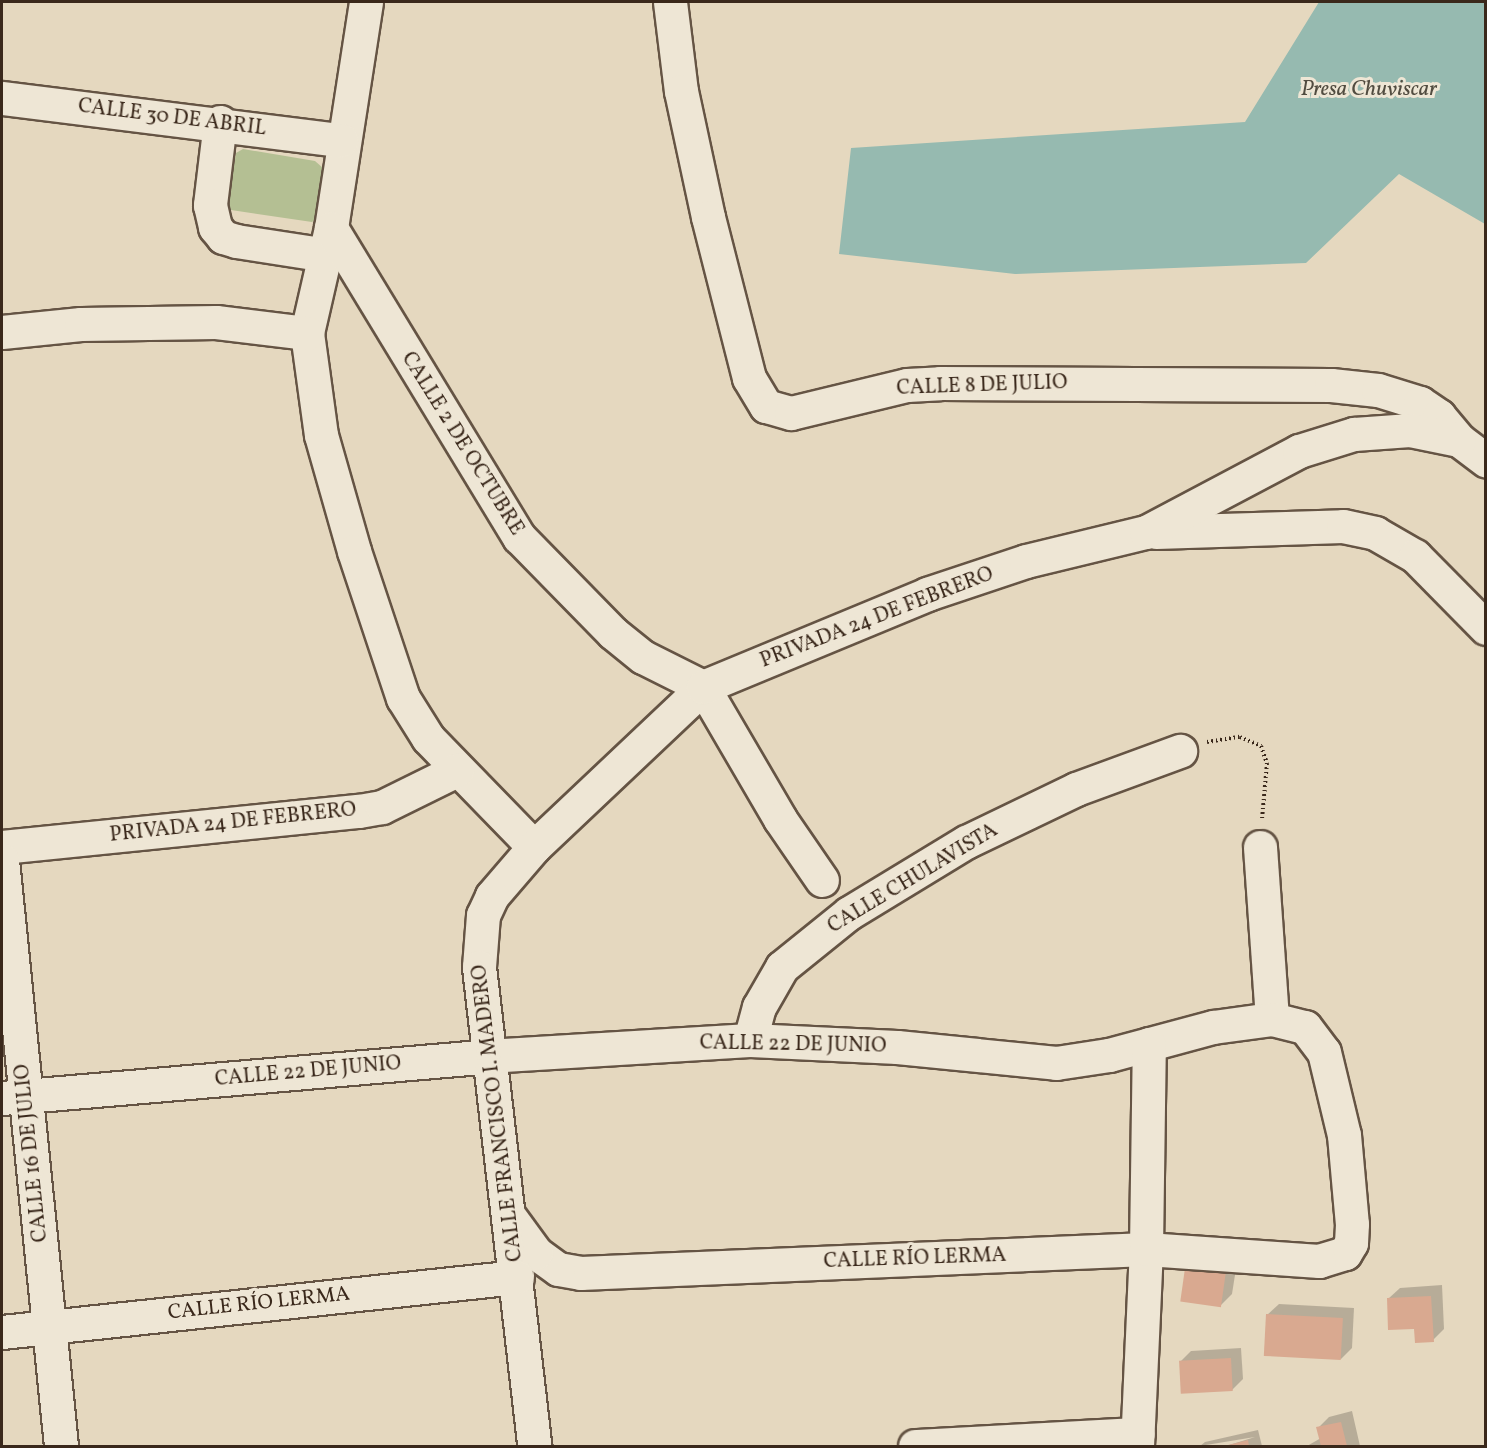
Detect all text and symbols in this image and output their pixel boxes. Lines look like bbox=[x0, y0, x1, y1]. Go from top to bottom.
water label: Presa Chuviscar bbox=[1301, 77, 1437, 103]
street label: CALLE 30 DE ABRIL bbox=[77, 94, 267, 142]
street label: CALLE 2 DE OCTUBRE bbox=[395, 348, 529, 540]
street label: CALLE 8 DE JULIO bbox=[896, 370, 1068, 402]
street label: PRIVADA 24 DE FEBRERO bbox=[757, 562, 997, 674]
street label: PRIVADA 24 DE FEBRERO bbox=[108, 798, 358, 848]
street label: CALLE CHULAVISTA bbox=[823, 818, 1003, 940]
street label: CALLE FRANCISCO I. MADERO bbox=[467, 963, 529, 1263]
street label: CALLE 22 DE JUNIO bbox=[699, 1031, 887, 1059]
street label: CALLE 22 DE JUNIO bbox=[214, 1051, 402, 1093]
street label: CALLE 16 DE JULIO bbox=[10, 1063, 54, 1243]
street label: CALLE RÍO LERMA bbox=[823, 1243, 1007, 1275]
street label: CALLE RÍO LERMA bbox=[167, 1282, 351, 1326]

